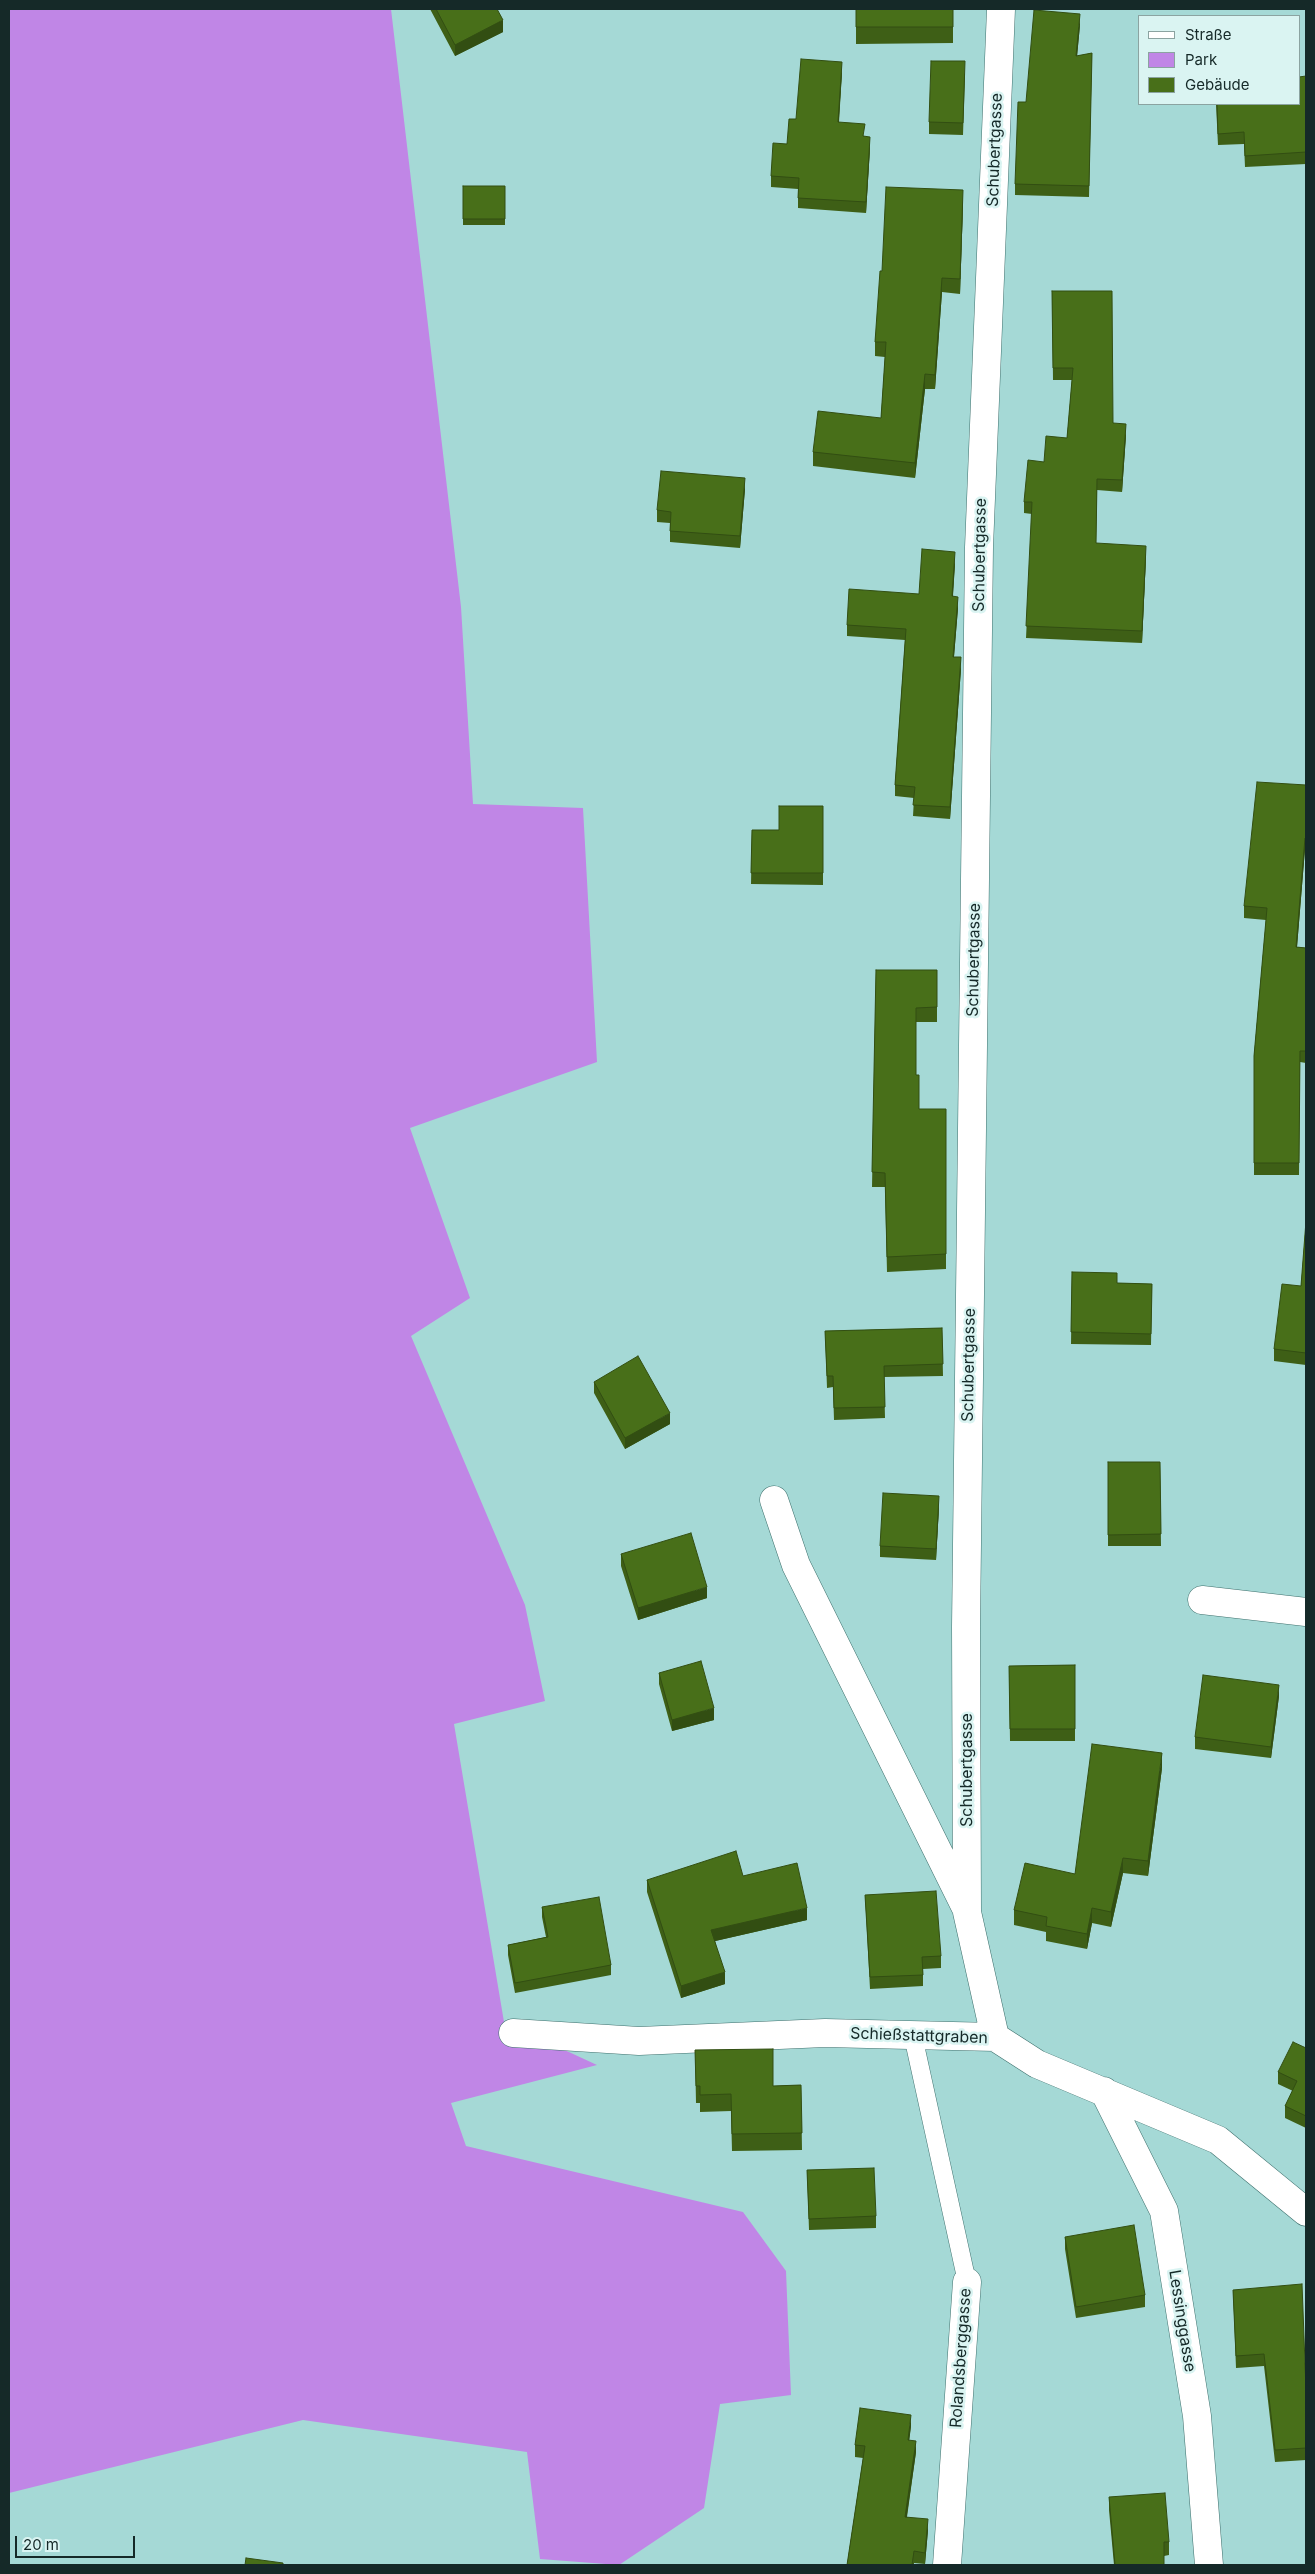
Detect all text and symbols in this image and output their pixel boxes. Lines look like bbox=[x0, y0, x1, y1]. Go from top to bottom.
legend bbox=[1138, 15, 1300, 105]
text: Straße bbox=[1185, 25, 1232, 44]
text: Park bbox=[1185, 50, 1217, 69]
text: Gebäude bbox=[1185, 75, 1250, 94]
street label: Schubertgasse bbox=[983, 93, 1007, 207]
street label: Schubertgasse bbox=[969, 498, 991, 612]
street label: Schubertgasse bbox=[963, 903, 985, 1017]
street label: Schubertgasse bbox=[958, 1308, 980, 1422]
street label: Schubertgasse bbox=[957, 1713, 977, 1827]
street label: Schießstattgraben bbox=[850, 2024, 988, 2048]
street label: Lessinggasse bbox=[1164, 2268, 1200, 2374]
street label: Rolandsberggasse bbox=[947, 2288, 975, 2428]
scale bar bbox=[18, 2526, 138, 2558]
text: 20 m bbox=[23, 2535, 59, 2554]

